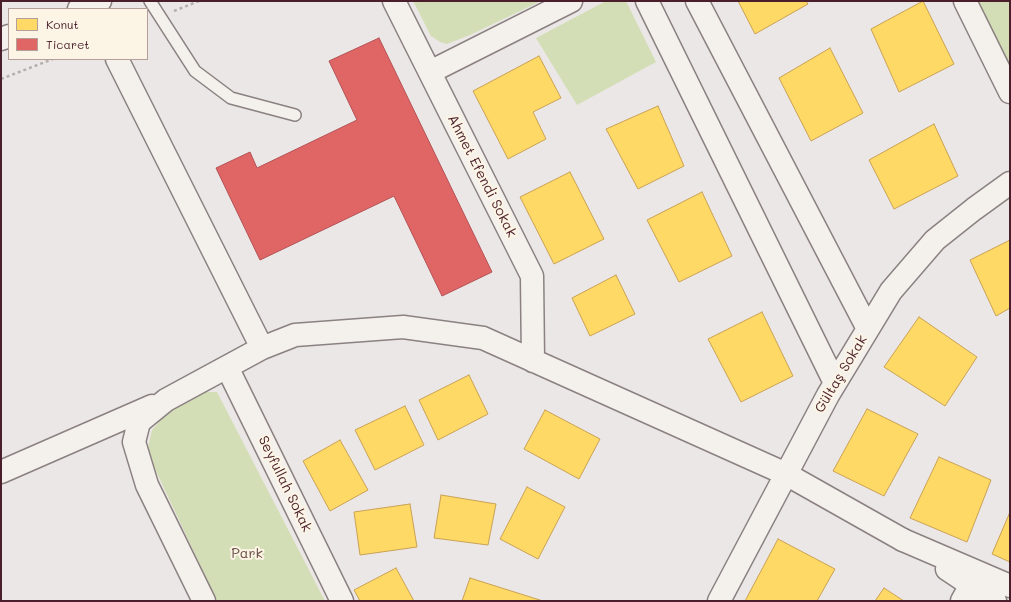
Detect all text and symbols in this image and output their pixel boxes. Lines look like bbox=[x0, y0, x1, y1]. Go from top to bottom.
legend bbox=[8, 8, 148, 60]
text: Konut bbox=[46, 16, 79, 32]
text: Ticaret bbox=[46, 36, 90, 52]
street label: Ahmet Efendi Sokak bbox=[444, 112, 520, 240]
street label: Gültaş Sokak bbox=[811, 332, 871, 416]
street label: Seyfullah Sokak bbox=[254, 433, 316, 535]
park label: Park bbox=[231, 546, 263, 562]

